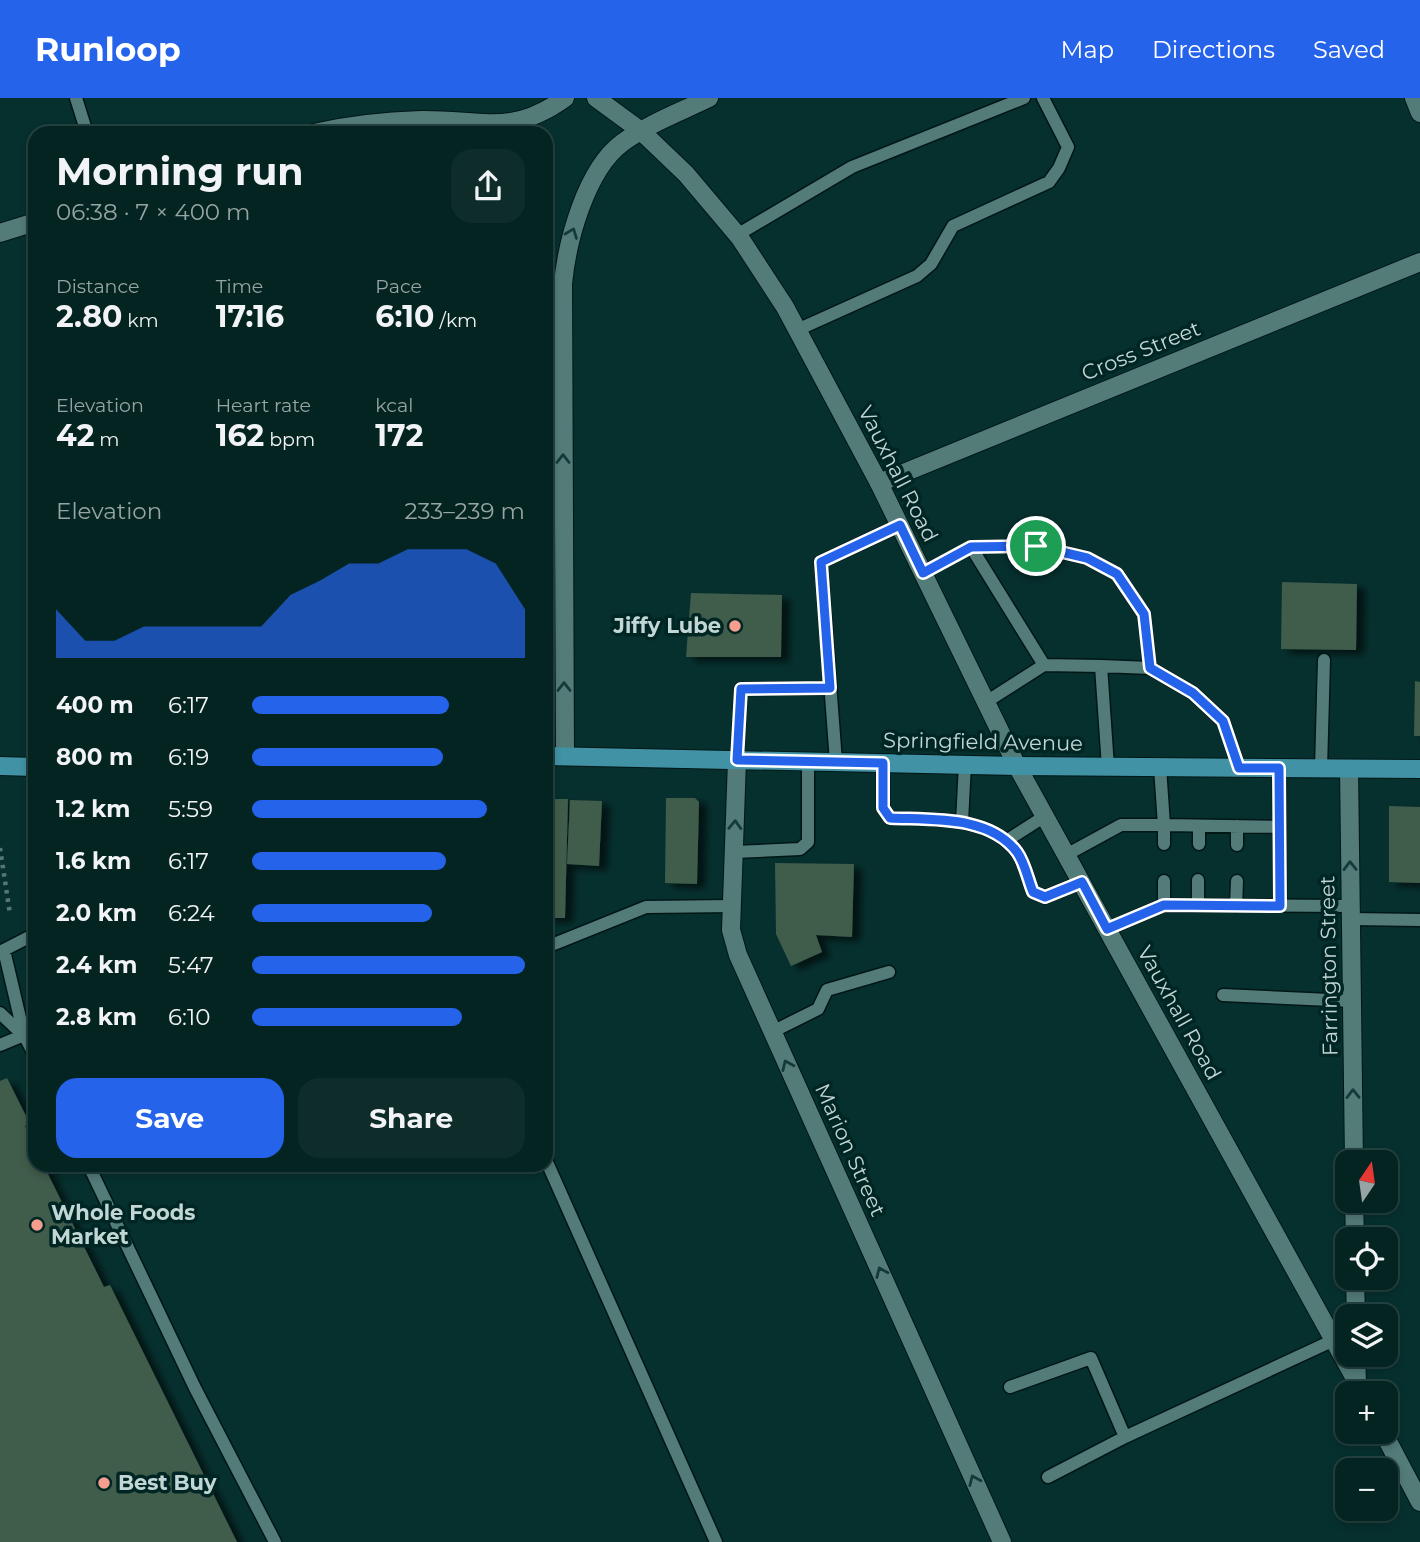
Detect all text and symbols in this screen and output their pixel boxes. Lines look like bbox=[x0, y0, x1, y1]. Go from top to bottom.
text: Runloop bbox=[35, 29, 181, 69]
text: Map bbox=[1061, 35, 1114, 64]
text: Directions bbox=[1152, 35, 1275, 64]
text: Saved bbox=[1313, 35, 1385, 64]
text: Morning run bbox=[56, 148, 304, 195]
button: share bbox=[451, 149, 525, 223]
text: 06:38 · 7 × 400 m bbox=[56, 198, 251, 226]
one-way arrow bbox=[564, 228, 578, 240]
text: Distance bbox=[56, 275, 139, 298]
text: Time bbox=[216, 275, 263, 298]
text: Pace bbox=[375, 275, 422, 298]
text: 2.80 bbox=[56, 298, 122, 335]
text: 17:16 bbox=[216, 298, 284, 335]
text: 6:10 bbox=[375, 298, 434, 335]
text: km bbox=[122, 309, 159, 332]
text: /km bbox=[434, 309, 477, 332]
street label: Cross Street bbox=[1078, 315, 1204, 386]
text: Elevation bbox=[56, 394, 144, 417]
text: Heart rate bbox=[216, 394, 311, 417]
text: kcal bbox=[375, 394, 413, 417]
street label: Vauxhall Road bbox=[853, 401, 944, 546]
text: 42 bbox=[56, 417, 94, 454]
text: 162 bbox=[216, 417, 264, 454]
text: 172 bbox=[375, 417, 423, 454]
text: m bbox=[94, 428, 120, 451]
text: bpm bbox=[264, 428, 315, 451]
one-way arrow bbox=[556, 454, 571, 465]
text: Elevation bbox=[56, 497, 162, 525]
text: 233–239 m bbox=[404, 497, 525, 525]
pin bbox=[1006, 516, 1066, 576]
icon: arrive bbox=[1017, 527, 1055, 565]
place label: Jiffy Lube bbox=[613, 613, 721, 638]
marker: Jiffy Lube bbox=[727, 618, 743, 634]
one-way arrow bbox=[556, 681, 572, 692]
text: 400 m bbox=[56, 691, 134, 719]
text: 6:17 bbox=[168, 691, 209, 719]
street label: Springfield Avenue bbox=[883, 727, 1083, 756]
text: 800 m bbox=[56, 743, 133, 771]
text: 6:19 bbox=[168, 743, 209, 771]
text: 1.2 km bbox=[56, 795, 130, 823]
text: 5:59 bbox=[168, 795, 213, 823]
one-way arrow bbox=[728, 819, 743, 830]
text: 1.6 km bbox=[56, 847, 131, 875]
text: 6:17 bbox=[168, 847, 209, 875]
one-way arrow bbox=[1342, 861, 1358, 871]
street label: Farrington Street bbox=[1314, 876, 1343, 1056]
text: 2.0 km bbox=[56, 899, 137, 927]
text: 6:24 bbox=[168, 899, 215, 927]
street label: Vauxhall Road bbox=[1132, 941, 1227, 1084]
text: 2.4 km bbox=[56, 951, 137, 979]
text: 5:47 bbox=[168, 951, 214, 979]
text: 2.8 km bbox=[56, 1003, 137, 1031]
text: 6:10 bbox=[168, 1003, 210, 1031]
one-way arrow bbox=[781, 1060, 795, 1072]
button: Save bbox=[56, 1078, 284, 1158]
button: Share bbox=[298, 1078, 525, 1158]
street label: Marion Street bbox=[810, 1080, 891, 1220]
one-way arrow bbox=[1345, 1088, 1361, 1099]
north arrow bbox=[1335, 1150, 1398, 1213]
map controls bbox=[1335, 1150, 1398, 1521]
place label: Whole Foods Market bbox=[51, 1200, 196, 1249]
marker: Whole Foods Market bbox=[29, 1217, 45, 1233]
button: locate bbox=[1335, 1227, 1398, 1290]
one-way arrow bbox=[875, 1267, 889, 1280]
button: layers bbox=[1335, 1304, 1398, 1367]
button: + bbox=[1335, 1381, 1398, 1444]
button: − bbox=[1335, 1458, 1398, 1521]
place label: Best Buy bbox=[118, 1470, 217, 1495]
marker: Best Buy bbox=[96, 1475, 112, 1491]
one-way arrow bbox=[968, 1475, 982, 1487]

